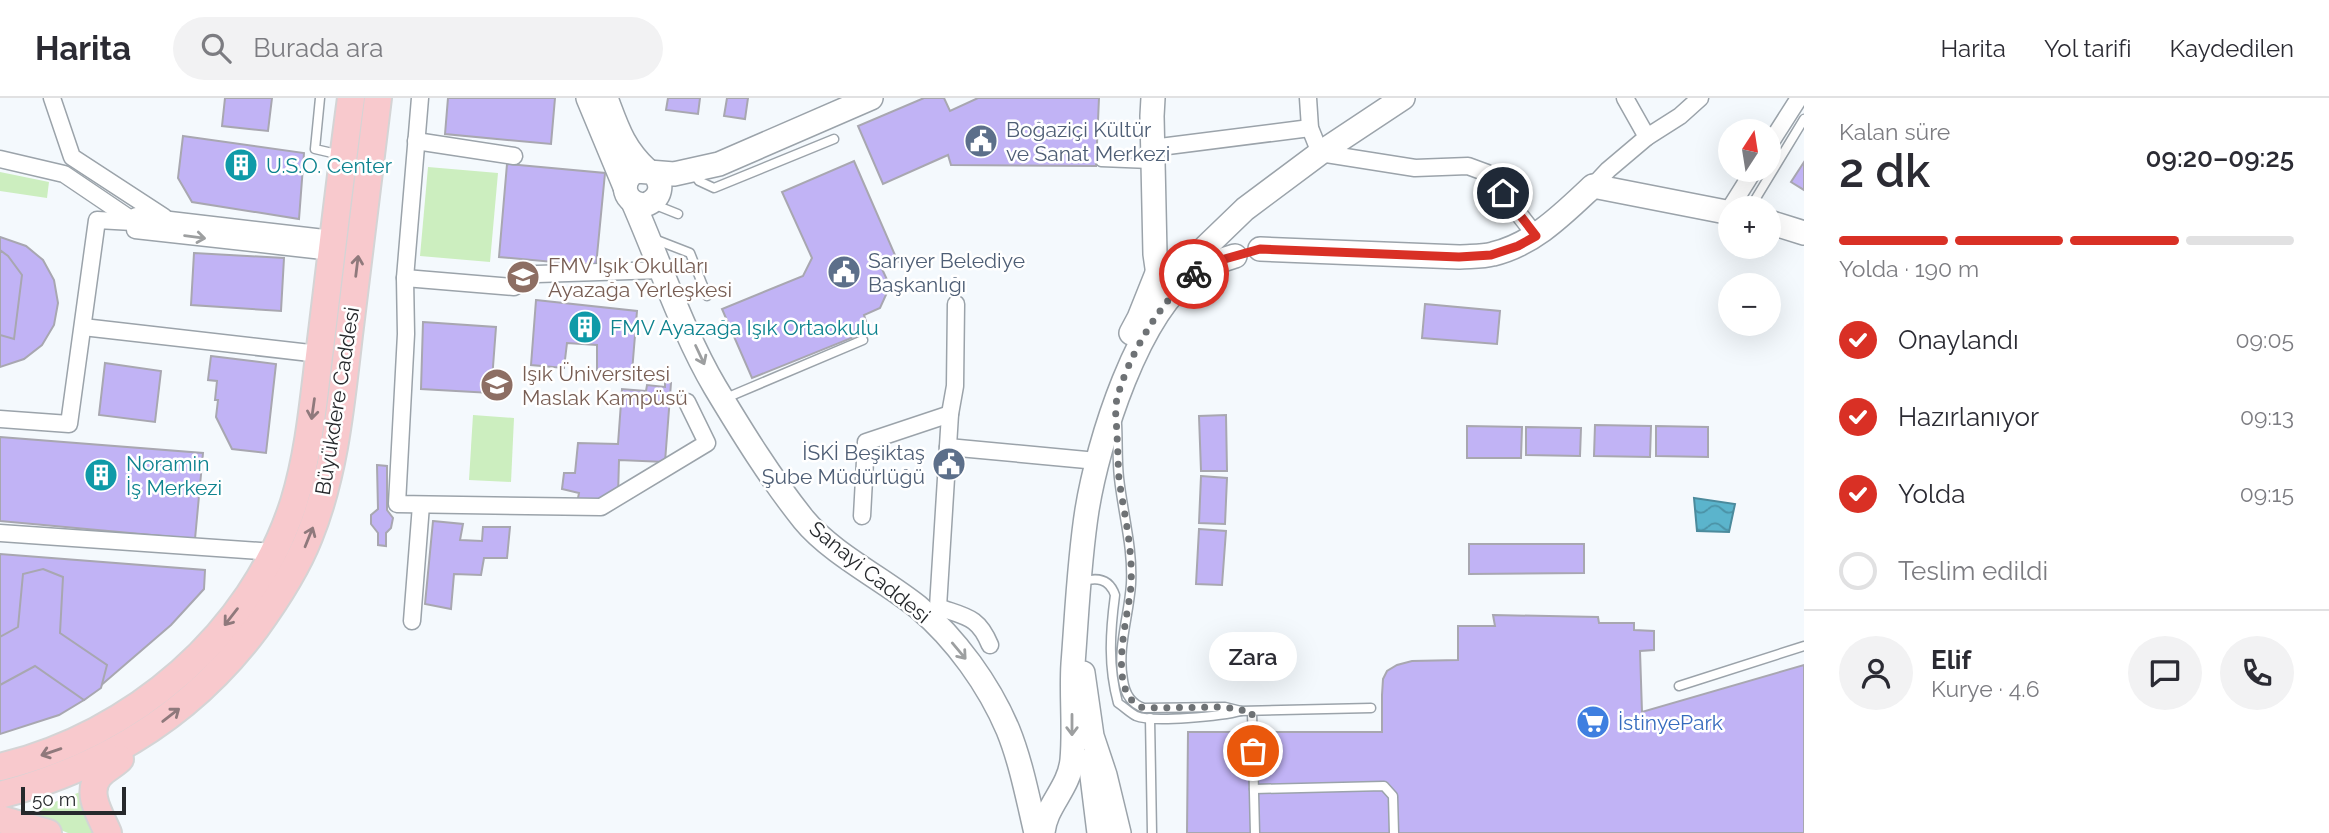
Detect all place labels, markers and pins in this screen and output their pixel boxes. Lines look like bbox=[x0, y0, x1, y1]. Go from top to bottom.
place label: Boğaziçi Kültür ve Sanat Merkezi bbox=[1006, 117, 1170, 166]
public building icon: Boğaziçi Kültür ve Sanat Merkezi bbox=[962, 122, 1000, 160]
building icon: U.S.O. Center bbox=[222, 146, 260, 184]
place label: U.S.O. Center bbox=[266, 153, 393, 178]
pin bbox=[1473, 163, 1533, 223]
place label: Sarıyer Belediye Başkanlığı bbox=[868, 248, 1025, 297]
place label: FMV Işık Okulları Ayazağa Yerleşkesi bbox=[548, 253, 732, 302]
public building icon: Sarıyer Belediye Başkanlığı bbox=[825, 253, 863, 291]
school or university icon: FMV Işık Okulları Ayazağa Yerleşkesi bbox=[504, 258, 542, 296]
building icon: FMV Ayazağa Işık Ortaokulu bbox=[566, 308, 604, 346]
place label: FMV Ayazağa Işık Ortaokulu bbox=[610, 315, 879, 340]
place label: Işık Üniversitesi Maslak Kampüsü bbox=[522, 361, 688, 410]
school or university icon: Işık Üniversitesi Maslak Kampüsü bbox=[478, 366, 516, 404]
place label: İSKİ Beşiktaş Şube Müdürlüğü bbox=[762, 440, 925, 489]
public building icon: İSKİ Beşiktaş Şube Müdürlüğü bbox=[930, 445, 968, 483]
place label: Noramin İş Merkezi bbox=[126, 451, 222, 500]
building icon: Noramin İş Merkezi bbox=[82, 456, 120, 494]
callout: Zara bbox=[1209, 632, 1297, 681]
supermarket icon: İstinyePark bbox=[1574, 703, 1612, 741]
place label: İstinyePark bbox=[1618, 710, 1723, 735]
pin bbox=[1223, 721, 1283, 781]

